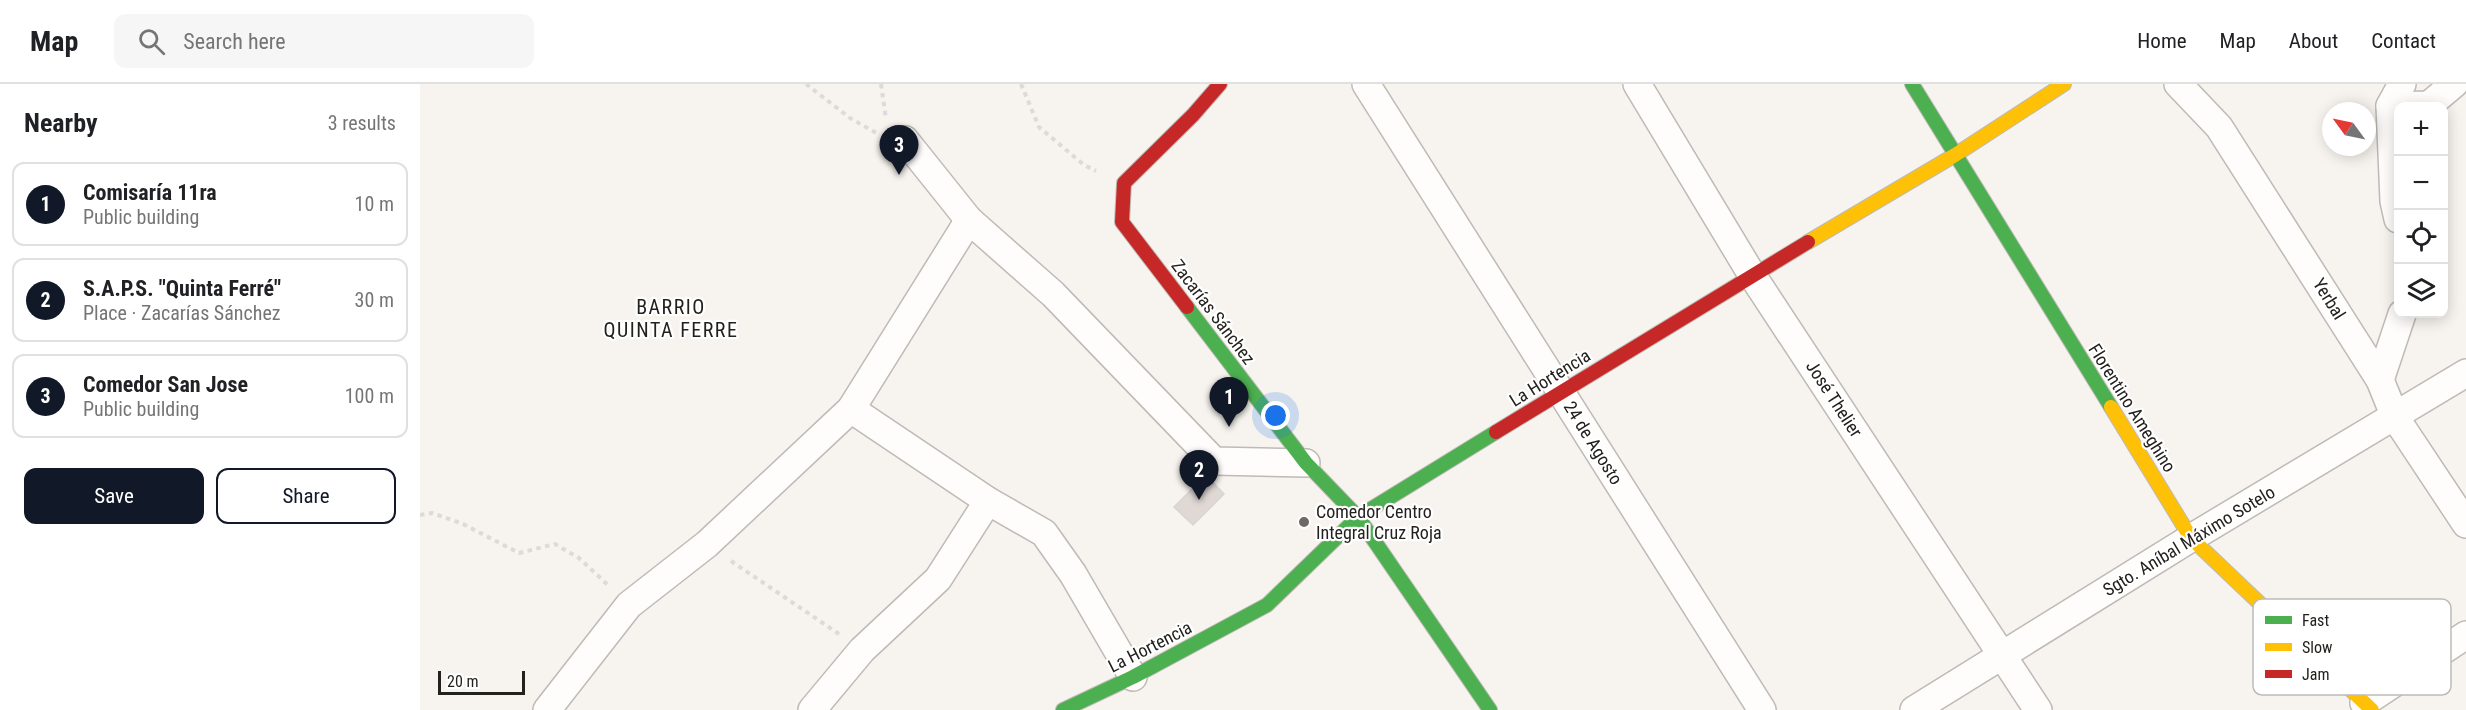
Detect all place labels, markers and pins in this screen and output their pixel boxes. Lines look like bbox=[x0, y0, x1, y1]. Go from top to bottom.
pin: 3 bbox=[880, 126, 918, 175]
pin: 1 bbox=[1210, 378, 1248, 427]
pin: 2 bbox=[1180, 450, 1218, 500]
place label: Comedor Centro Integral Cruz Roja bbox=[1316, 501, 1442, 543]
marker: Comedor Centro Integral Cruz Roja bbox=[1297, 515, 1311, 529]

